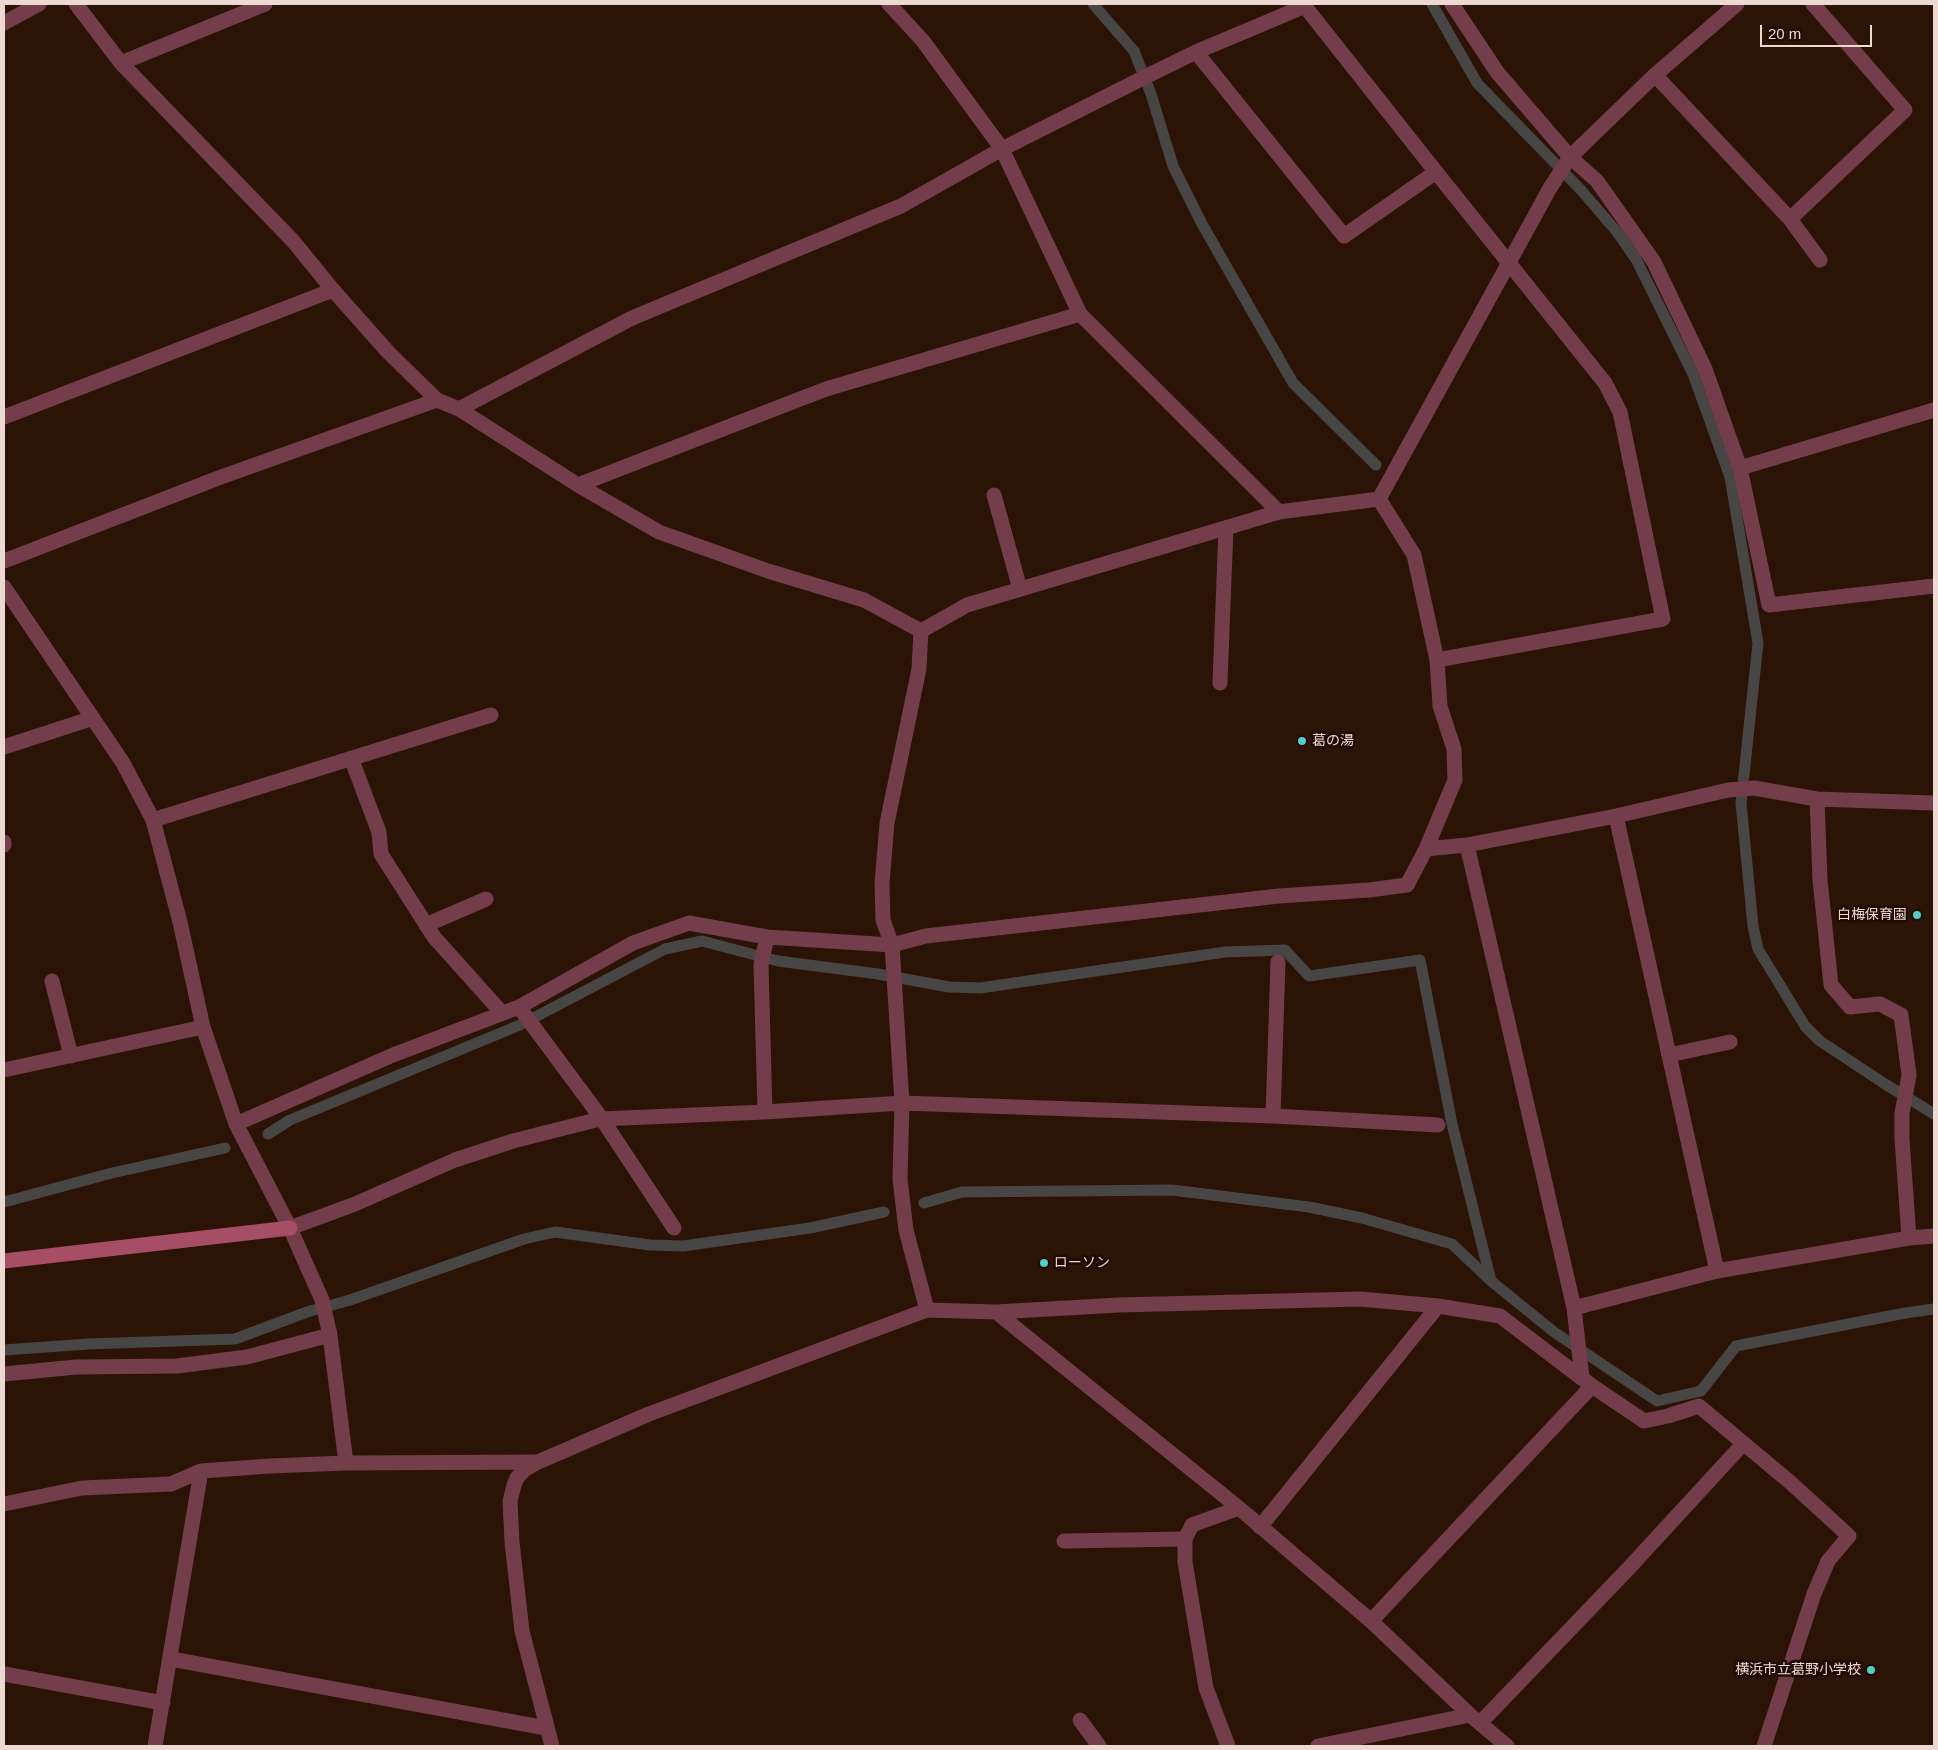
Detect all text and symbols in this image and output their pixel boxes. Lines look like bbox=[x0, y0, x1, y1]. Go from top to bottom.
scale bar bbox=[1763, 15, 1876, 47]
text: 20 m bbox=[1768, 25, 1801, 42]
place label: 葛の湯 bbox=[1312, 733, 1354, 749]
marker: 葛の湯 bbox=[1296, 735, 1308, 747]
place label: 白梅保育園 bbox=[1837, 907, 1907, 923]
marker: 白梅保育園 bbox=[1911, 909, 1923, 921]
place label: ローソン bbox=[1054, 1255, 1110, 1271]
marker: ローソン bbox=[1038, 1257, 1050, 1269]
place label: 横浜市立葛野小学校 bbox=[1735, 1662, 1861, 1678]
marker: 横浜市立葛野小学校 bbox=[1865, 1664, 1877, 1676]

